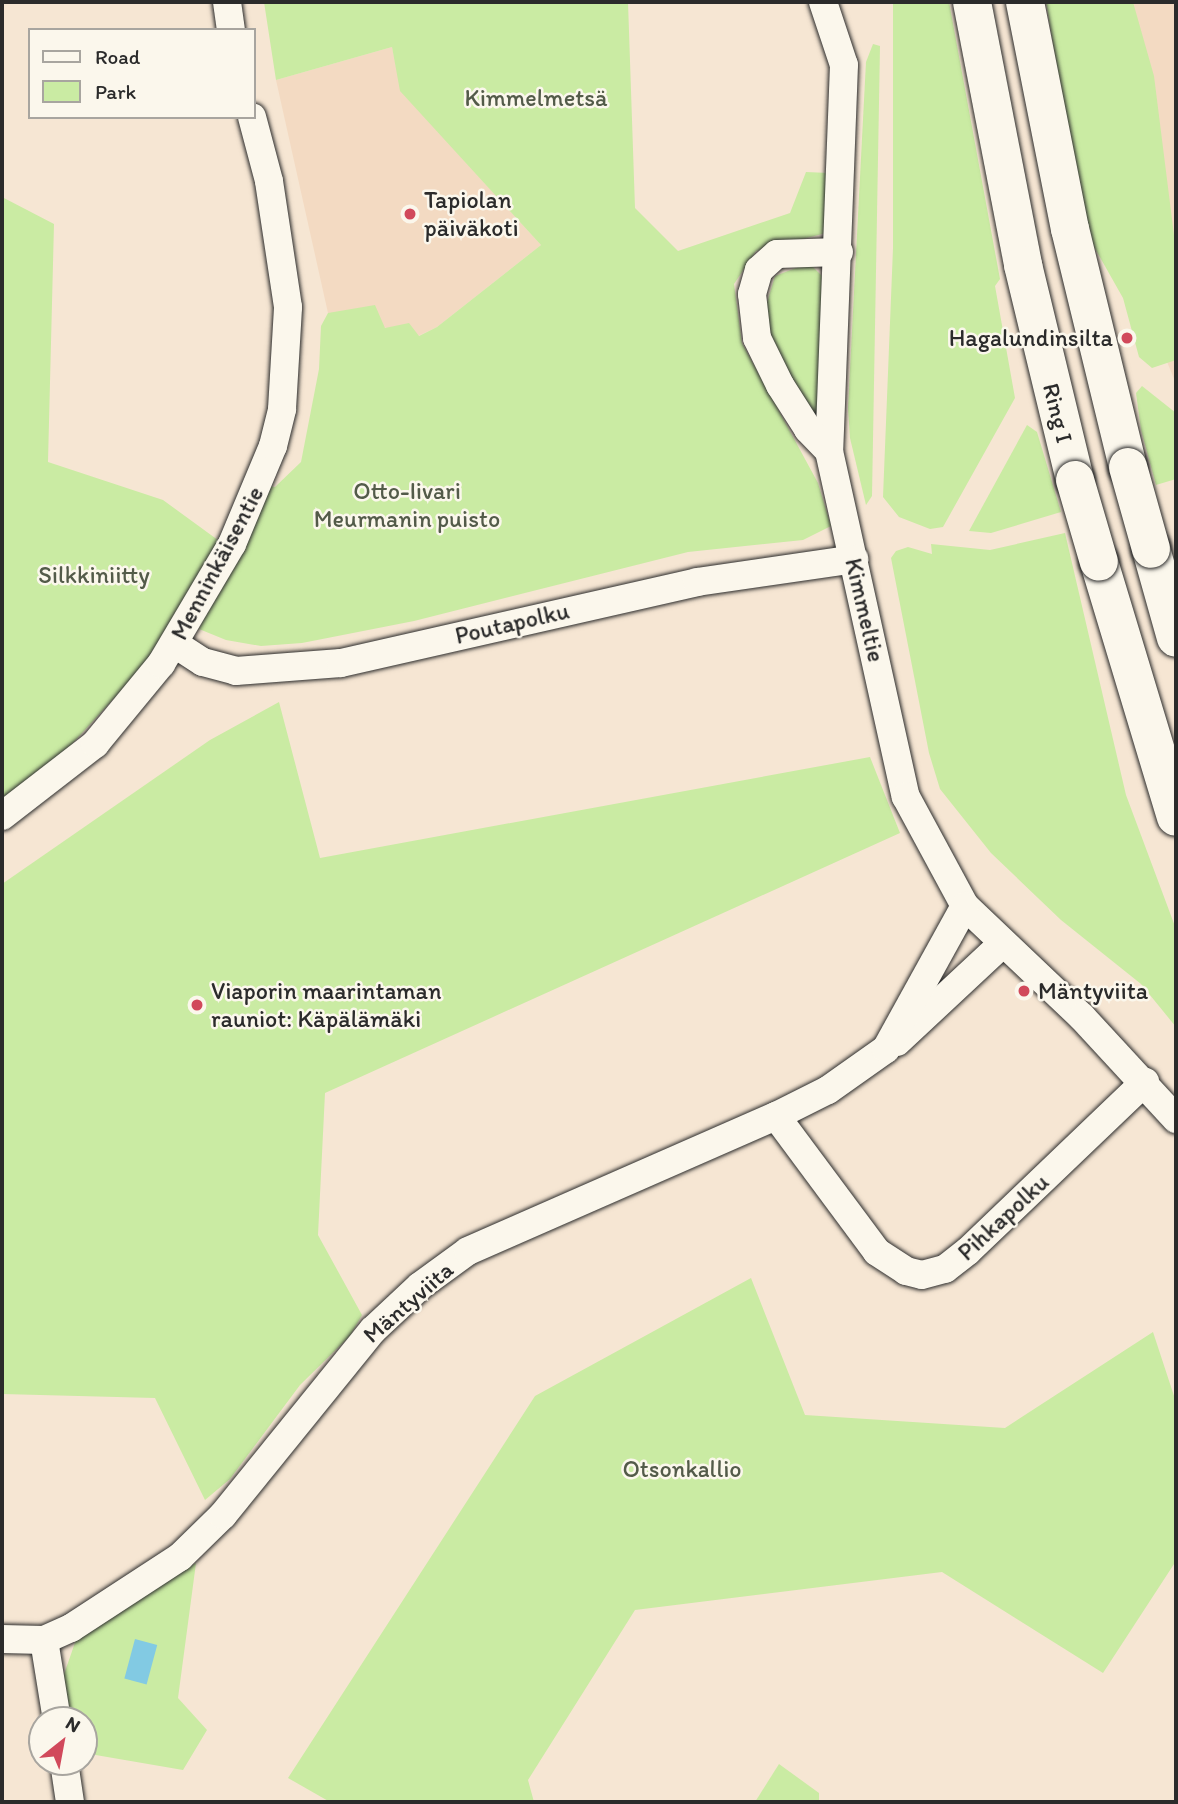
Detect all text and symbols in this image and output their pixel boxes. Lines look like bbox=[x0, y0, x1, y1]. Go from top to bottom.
legend bbox=[28, 28, 256, 119]
text: Road bbox=[95, 44, 140, 69]
text: Park bbox=[95, 79, 136, 104]
park label: Kimmelmetsä bbox=[464, 84, 608, 112]
place label: Tapiolan päiväkoti bbox=[424, 186, 519, 242]
marker: Tapiolan päiväkoti bbox=[402, 206, 418, 222]
place label: Hagalundinsilta bbox=[949, 324, 1113, 352]
marker: Hagalundinsilta bbox=[1119, 330, 1135, 346]
street label: Ring I bbox=[1037, 380, 1079, 446]
park label: Otto-Iivari Meurmanin puisto bbox=[313, 477, 501, 533]
street label: Menninkäisentie bbox=[164, 481, 270, 645]
street label: Kimmeltie bbox=[839, 555, 891, 665]
park label: Silkkiniitty bbox=[38, 561, 150, 589]
street label: Poutapolku bbox=[452, 596, 572, 650]
place label: Viaporin maarintaman rauniot: Käpälämäki bbox=[211, 977, 442, 1033]
place label: Mäntyviita bbox=[1038, 977, 1148, 1005]
marker: Mäntyviita bbox=[1016, 983, 1032, 999]
marker: Viaporin maarintaman rauniot: Käpälämäki bbox=[189, 997, 205, 1013]
street label: Pihkapolku bbox=[951, 1168, 1055, 1266]
street label: Mäntyviita bbox=[357, 1255, 459, 1349]
park label: Otsonkallio bbox=[622, 1455, 742, 1483]
north arrow bbox=[28, 1706, 98, 1776]
text: N bbox=[62, 1711, 84, 1737]

